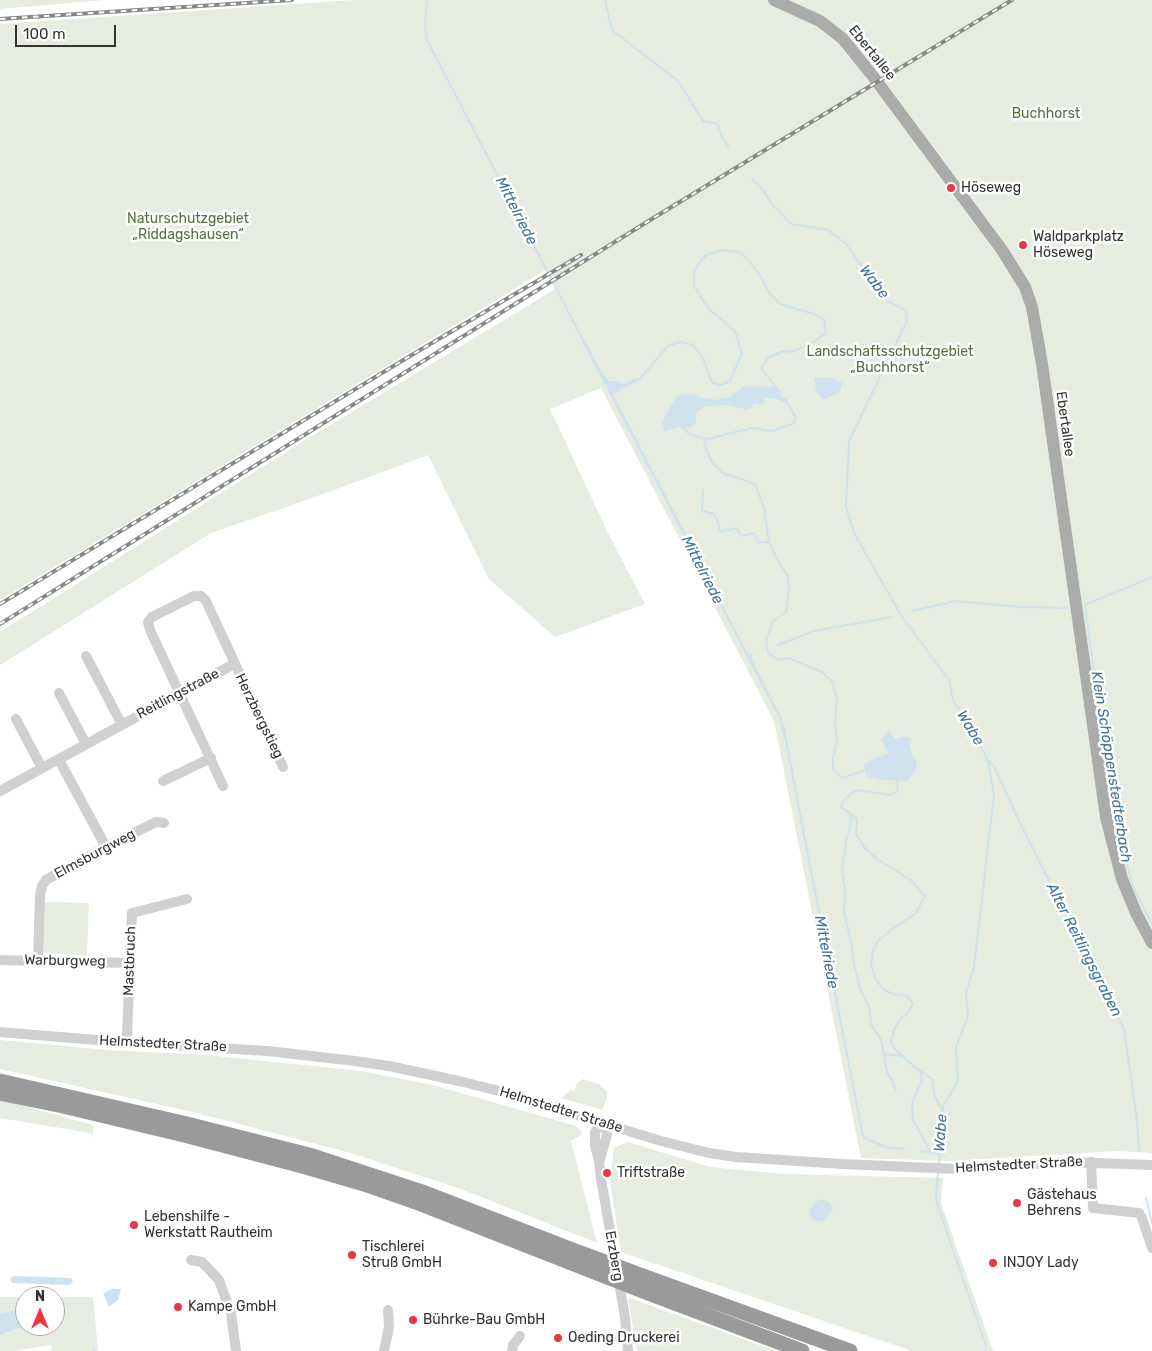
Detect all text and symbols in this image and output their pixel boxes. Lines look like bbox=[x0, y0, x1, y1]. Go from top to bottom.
scale bar bbox=[18, 15, 119, 47]
street label: Ebertallee bbox=[845, 22, 899, 84]
text: 100 m bbox=[23, 25, 65, 43]
park label: Buchhorst bbox=[1012, 106, 1080, 122]
water label: Mittelriede bbox=[491, 174, 541, 248]
place label: Höseweg bbox=[961, 180, 1021, 196]
marker: Höseweg bbox=[945, 182, 957, 194]
park label: Naturschutzgebiet „Riddagshausen“ bbox=[127, 211, 249, 243]
place label: Waldparkplatz Höseweg bbox=[1033, 229, 1124, 262]
marker: Waldparkplatz Höseweg bbox=[1017, 239, 1029, 251]
water label: Wabe bbox=[855, 262, 893, 302]
park label: Landschaftsschutzgebiet „Buchhorst“ bbox=[807, 344, 973, 377]
street label: Ebertallee bbox=[1052, 390, 1078, 458]
water label: Mittelriede bbox=[677, 533, 727, 607]
street label: Reitlingstraße bbox=[134, 665, 222, 723]
water label: Klein Schöppenstedterbach bbox=[1087, 670, 1135, 864]
street label: Herzbergstieg bbox=[231, 671, 287, 761]
water label: Wabe bbox=[953, 707, 987, 749]
street label: Elmsburgweg bbox=[52, 826, 138, 882]
water label: Alter Reitlingsgraben bbox=[1042, 880, 1126, 1020]
water label: Mittelriede bbox=[810, 914, 842, 990]
street label: Mastbruch bbox=[120, 926, 140, 996]
street label: Warburgweg bbox=[24, 952, 106, 970]
street label: Helmstedter Straße bbox=[99, 1032, 227, 1056]
street label: Helmstedter Straße bbox=[497, 1083, 625, 1137]
water label: Wabe bbox=[931, 1113, 951, 1153]
street label: Helmstedter Straße bbox=[955, 1153, 1083, 1177]
place label: Triftstraße bbox=[617, 1165, 685, 1181]
marker: Triftstraße bbox=[601, 1167, 613, 1179]
place label: Gästehaus Behrens bbox=[1027, 1187, 1097, 1220]
marker: Gästehaus Behrens bbox=[1011, 1197, 1023, 1209]
place label: Lebenshilfe - Werkstatt Rautheim bbox=[144, 1209, 273, 1242]
marker: Lebenshilfe - Werkstatt Rautheim bbox=[128, 1219, 140, 1231]
street label: Erzberg bbox=[601, 1230, 627, 1282]
place label: Tischlerei Struß GmbH bbox=[362, 1239, 442, 1272]
marker: Tischlerei Struß GmbH bbox=[346, 1249, 358, 1261]
place label: INJOY Lady bbox=[1003, 1255, 1079, 1271]
marker: INJOY Lady bbox=[987, 1257, 999, 1269]
north arrow bbox=[15, 1286, 65, 1336]
text: N bbox=[35, 1288, 45, 1305]
place label: Kampe GmbH bbox=[188, 1299, 276, 1315]
marker: Kampe GmbH bbox=[172, 1301, 184, 1313]
place label: Bührke-Bau GmbH bbox=[423, 1312, 545, 1328]
marker: Bührke-Bau GmbH bbox=[407, 1314, 419, 1326]
place label: Oeding Druckerei bbox=[568, 1330, 680, 1346]
marker: Oeding Druckerei bbox=[552, 1332, 564, 1344]

